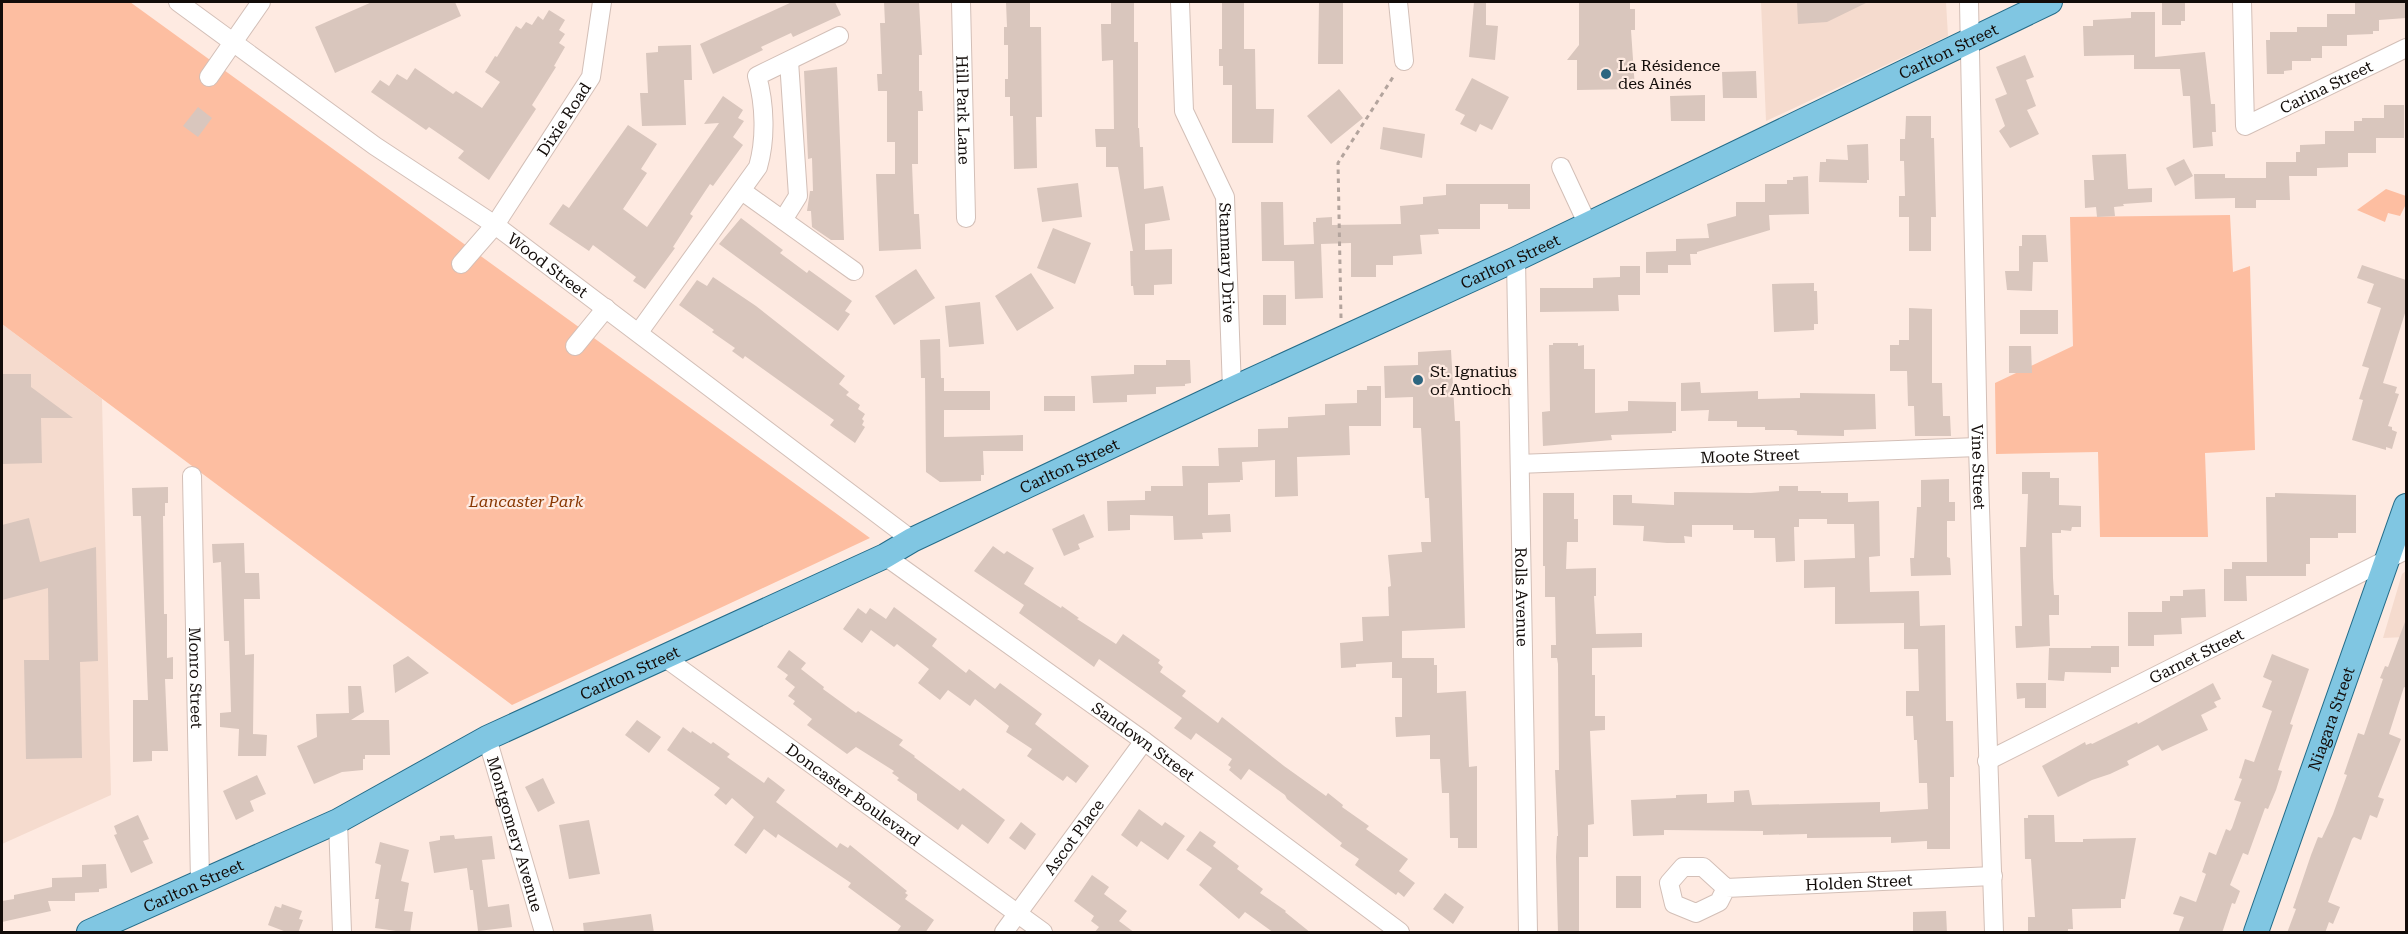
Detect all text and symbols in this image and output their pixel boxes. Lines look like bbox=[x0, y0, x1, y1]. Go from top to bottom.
street label: Carlton Street bbox=[1896, 19, 2001, 83]
street label: Hill Park Lane bbox=[953, 55, 974, 165]
place label: La Résidence des Ainés bbox=[1618, 56, 1720, 93]
street label: Carina Street bbox=[2276, 56, 2376, 117]
marker: La Résidence des Ainés bbox=[1599, 67, 1613, 81]
street label: Dixie Road bbox=[533, 79, 595, 160]
street label: Stanmary Drive bbox=[1216, 202, 1239, 323]
street label: Wood Street bbox=[504, 229, 592, 301]
street label: Carlton Street bbox=[1457, 230, 1563, 293]
place label: St. Ignatius of Antioch bbox=[1430, 362, 1517, 399]
marker: St. Ignatius of Antioch bbox=[1411, 373, 1425, 387]
street label: Vine Street bbox=[1968, 424, 1990, 510]
street label: Carlton Street bbox=[1016, 434, 1122, 497]
street label: Moote Street bbox=[1700, 444, 1800, 467]
park label: Lancaster Park bbox=[468, 492, 584, 511]
street label: Rolls Avenue bbox=[1512, 547, 1532, 647]
street label: Garnet Street bbox=[2146, 624, 2246, 687]
street label: Monro Street bbox=[185, 627, 206, 729]
street label: Carlton Street bbox=[577, 642, 683, 704]
street label: Niagara Street bbox=[2304, 664, 2358, 774]
street label: Sandown Street bbox=[1088, 698, 1199, 785]
street label: Doncaster Boulevard bbox=[782, 739, 924, 850]
street label: Montgomery Avenue bbox=[483, 754, 547, 914]
street label: Ascot Place bbox=[1040, 795, 1108, 878]
street label: Carlton Street bbox=[140, 855, 246, 916]
street label: Holden Street bbox=[1805, 870, 1913, 894]

